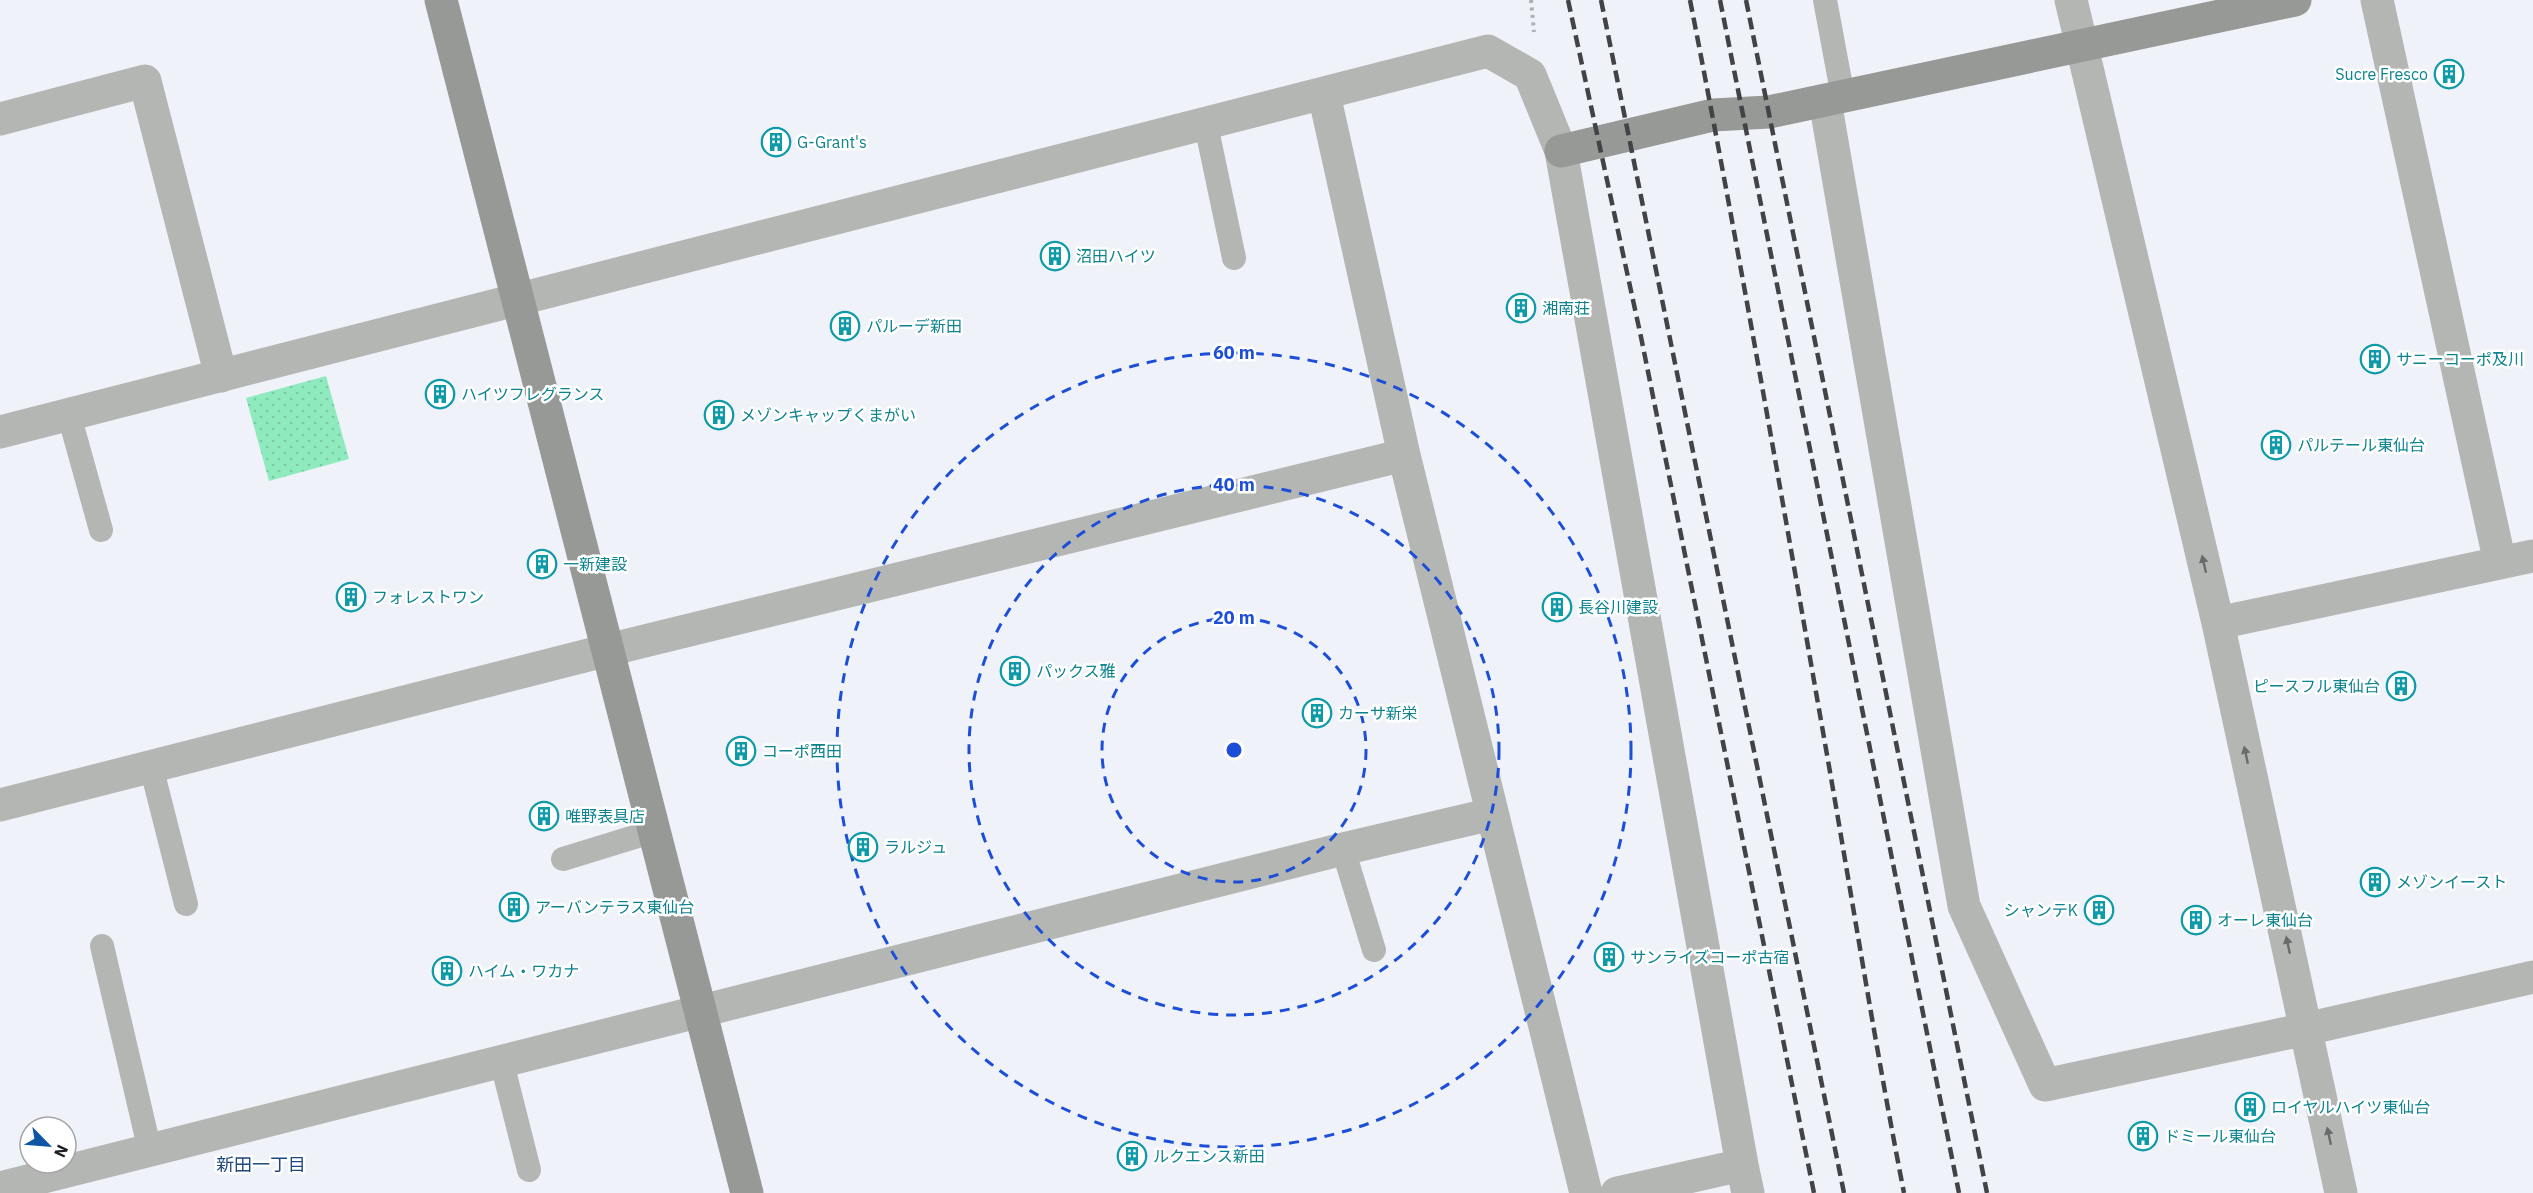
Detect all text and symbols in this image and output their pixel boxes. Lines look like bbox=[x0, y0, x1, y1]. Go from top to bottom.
building icon: Sucre Fresco bbox=[2433, 58, 2465, 90]
place label: Sucre Fresco bbox=[2335, 64, 2428, 84]
building icon: G-Grant's bbox=[760, 126, 792, 158]
place label: G-Grant's bbox=[797, 132, 867, 152]
building icon: 沼田ハイツ bbox=[1039, 240, 1071, 272]
place label: 沼田ハイツ bbox=[1076, 246, 1156, 266]
building icon: 湘南荘 bbox=[1505, 292, 1537, 324]
place label: 湘南荘 bbox=[1542, 298, 1590, 318]
building icon: パルーデ新田 bbox=[829, 310, 861, 342]
place label: パルーデ新田 bbox=[866, 316, 962, 336]
text: 60 m bbox=[1213, 341, 1255, 364]
building icon: サニーコーポ及川 bbox=[2359, 343, 2391, 375]
place label: サニーコーポ及川 bbox=[2396, 349, 2524, 369]
building icon: ハイツフレグランス bbox=[424, 378, 456, 410]
place label: ハイツフレグランス bbox=[461, 384, 604, 404]
building icon: メゾンキャップくまがい bbox=[703, 399, 735, 431]
place label: メゾンキャップくまがい bbox=[740, 405, 916, 425]
building icon: パルテール東仙台 bbox=[2260, 429, 2292, 461]
place label: パルテール東仙台 bbox=[2297, 435, 2425, 455]
text: 40 m bbox=[1213, 473, 1255, 496]
building icon: 一新建設 bbox=[526, 548, 558, 580]
place label: 一新建設 bbox=[563, 554, 627, 574]
one-way arrow bbox=[2199, 555, 2209, 573]
building icon: フォレストワン bbox=[335, 581, 367, 613]
place label: フォレストワン bbox=[372, 587, 484, 607]
building icon: 長谷川建設 bbox=[1541, 591, 1573, 623]
place label: 長谷川建設 bbox=[1578, 597, 1658, 617]
text: 20 m bbox=[1213, 606, 1255, 629]
building icon: パックス雅 bbox=[999, 655, 1031, 687]
place label: パックス雅 bbox=[1036, 661, 1116, 681]
building icon: ピースフル東仙台 bbox=[2385, 670, 2417, 702]
place label: ピースフル東仙台 bbox=[2253, 676, 2380, 696]
building icon: カーサ新栄 bbox=[1301, 697, 1333, 729]
place label: カーサ新栄 bbox=[1338, 703, 1418, 723]
building icon: コーポ西田 bbox=[725, 735, 757, 767]
centre of rings bbox=[1224, 740, 1244, 760]
place label: コーポ西田 bbox=[762, 741, 842, 761]
one-way arrow bbox=[2241, 745, 2251, 764]
building icon: 唯野表具店 bbox=[528, 800, 560, 832]
place label: 唯野表具店 bbox=[565, 806, 645, 826]
building icon: ラルジュ bbox=[847, 831, 879, 863]
place label: ラルジュ bbox=[884, 837, 947, 857]
building icon: メゾンイースト bbox=[2359, 866, 2391, 898]
place label: メゾンイースト bbox=[2396, 872, 2507, 892]
building icon: アーバンテラス東仙台 bbox=[498, 891, 530, 923]
building icon: シャンテK bbox=[2083, 894, 2115, 926]
place label: アーバンテラス東仙台 bbox=[535, 897, 694, 917]
place label: シャンテK bbox=[2004, 900, 2078, 920]
building icon: オーレ東仙台 bbox=[2180, 904, 2212, 936]
place label: オーレ東仙台 bbox=[2217, 910, 2313, 930]
one-way arrow bbox=[2282, 936, 2292, 955]
building icon: サンライズコーポ古宿 bbox=[1593, 941, 1625, 973]
place label: サンライズコーポ古宿 bbox=[1630, 947, 1790, 967]
building icon: ハイム・ワカナ bbox=[431, 955, 463, 987]
place label: ハイム・ワカナ bbox=[468, 961, 579, 981]
building icon: ロイヤルハイツ東仙台 bbox=[2234, 1091, 2266, 1123]
place label: ロイヤルハイツ東仙台 bbox=[2271, 1097, 2430, 1117]
north arrow bbox=[18, 1115, 78, 1175]
building icon: ドミール東仙台 bbox=[2127, 1120, 2159, 1152]
place label: ドミール東仙台 bbox=[2164, 1126, 2276, 1146]
one-way arrow bbox=[2324, 1126, 2333, 1145]
building icon: ルクエンス新田 bbox=[1116, 1140, 1148, 1172]
text: N bbox=[50, 1142, 73, 1161]
place label: ルクエンス新田 bbox=[1153, 1146, 1265, 1166]
district label: 新田一丁目 bbox=[216, 1153, 306, 1176]

